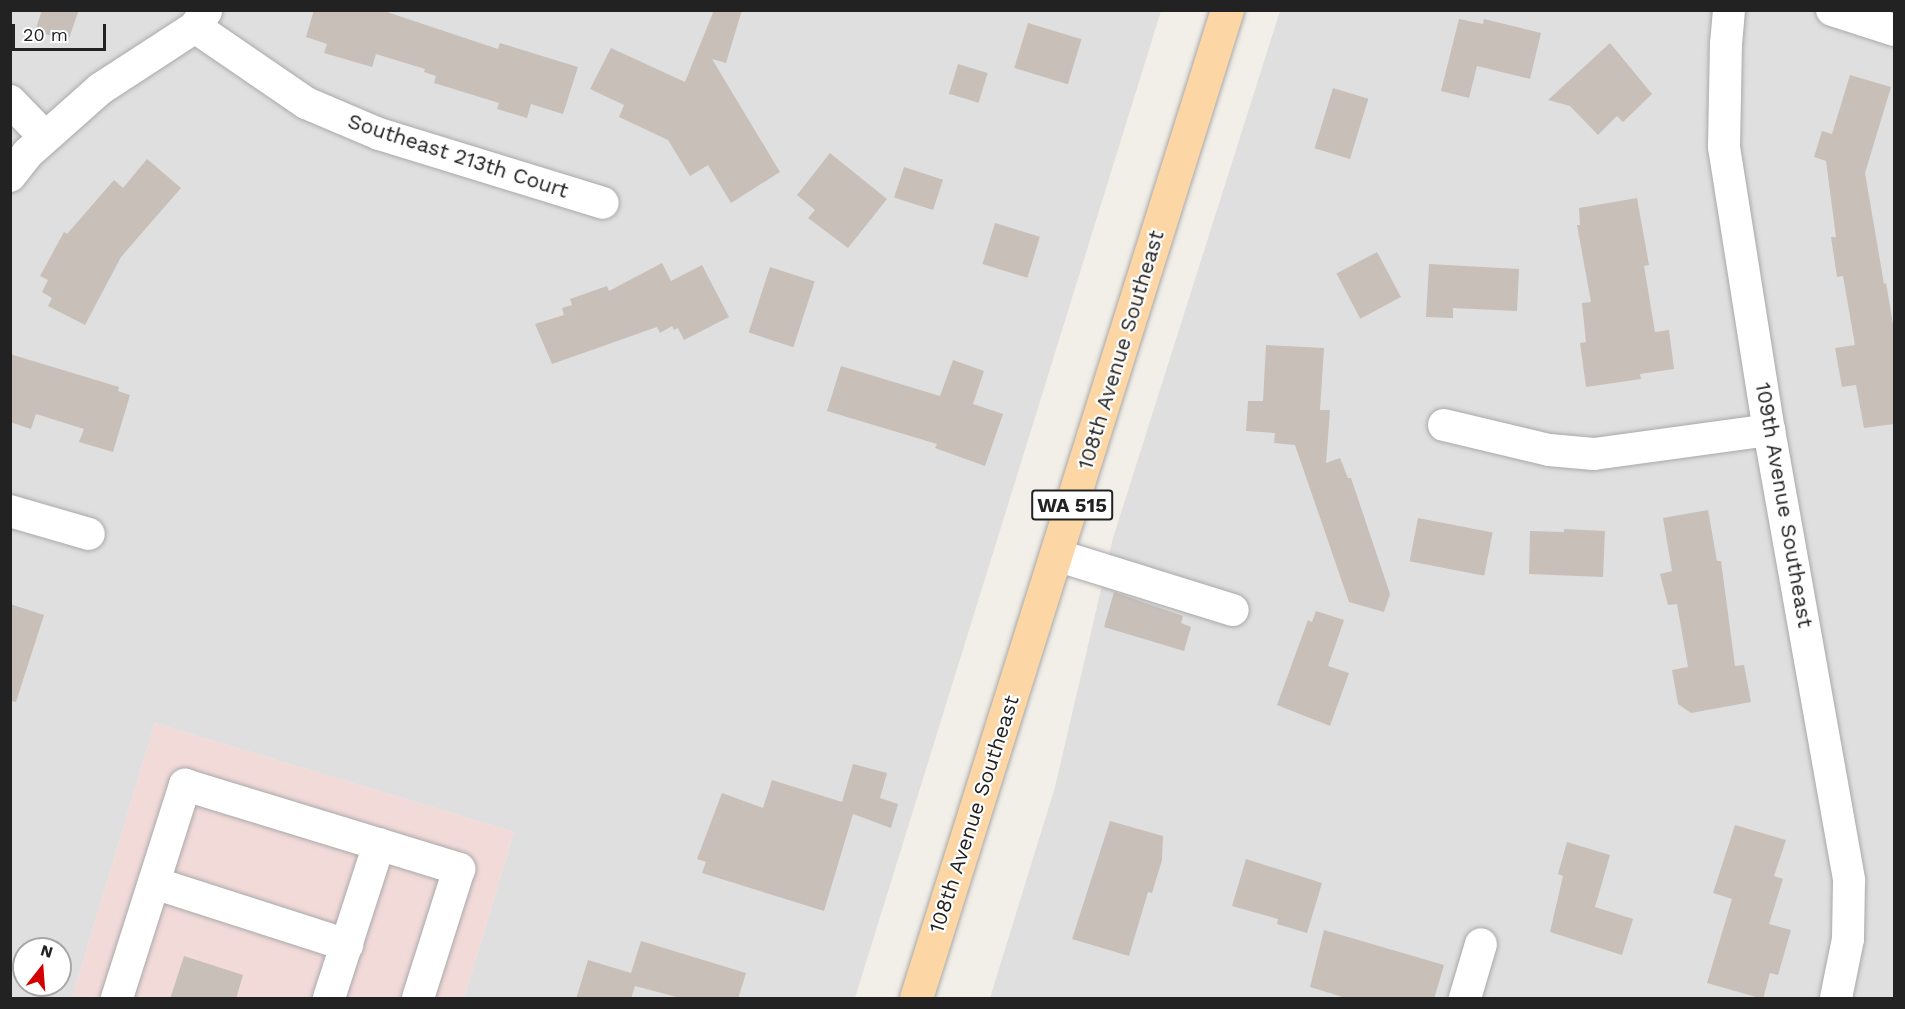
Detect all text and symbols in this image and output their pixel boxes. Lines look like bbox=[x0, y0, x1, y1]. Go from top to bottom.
scale bar bbox=[15, 12, 110, 50]
text: 20 m bbox=[23, 24, 68, 45]
street label: Southeast 213th Court bbox=[345, 108, 571, 204]
street label: 108th Avenue Southeast bbox=[1073, 227, 1169, 473]
street label: 109th Avenue Southeast bbox=[1750, 380, 1818, 630]
road number: WA 515 bbox=[1030, 488, 1114, 522]
street label: 108th Avenue Southeast bbox=[924, 692, 1024, 936]
north arrow bbox=[12, 937, 72, 997]
text: N bbox=[38, 940, 55, 962]

